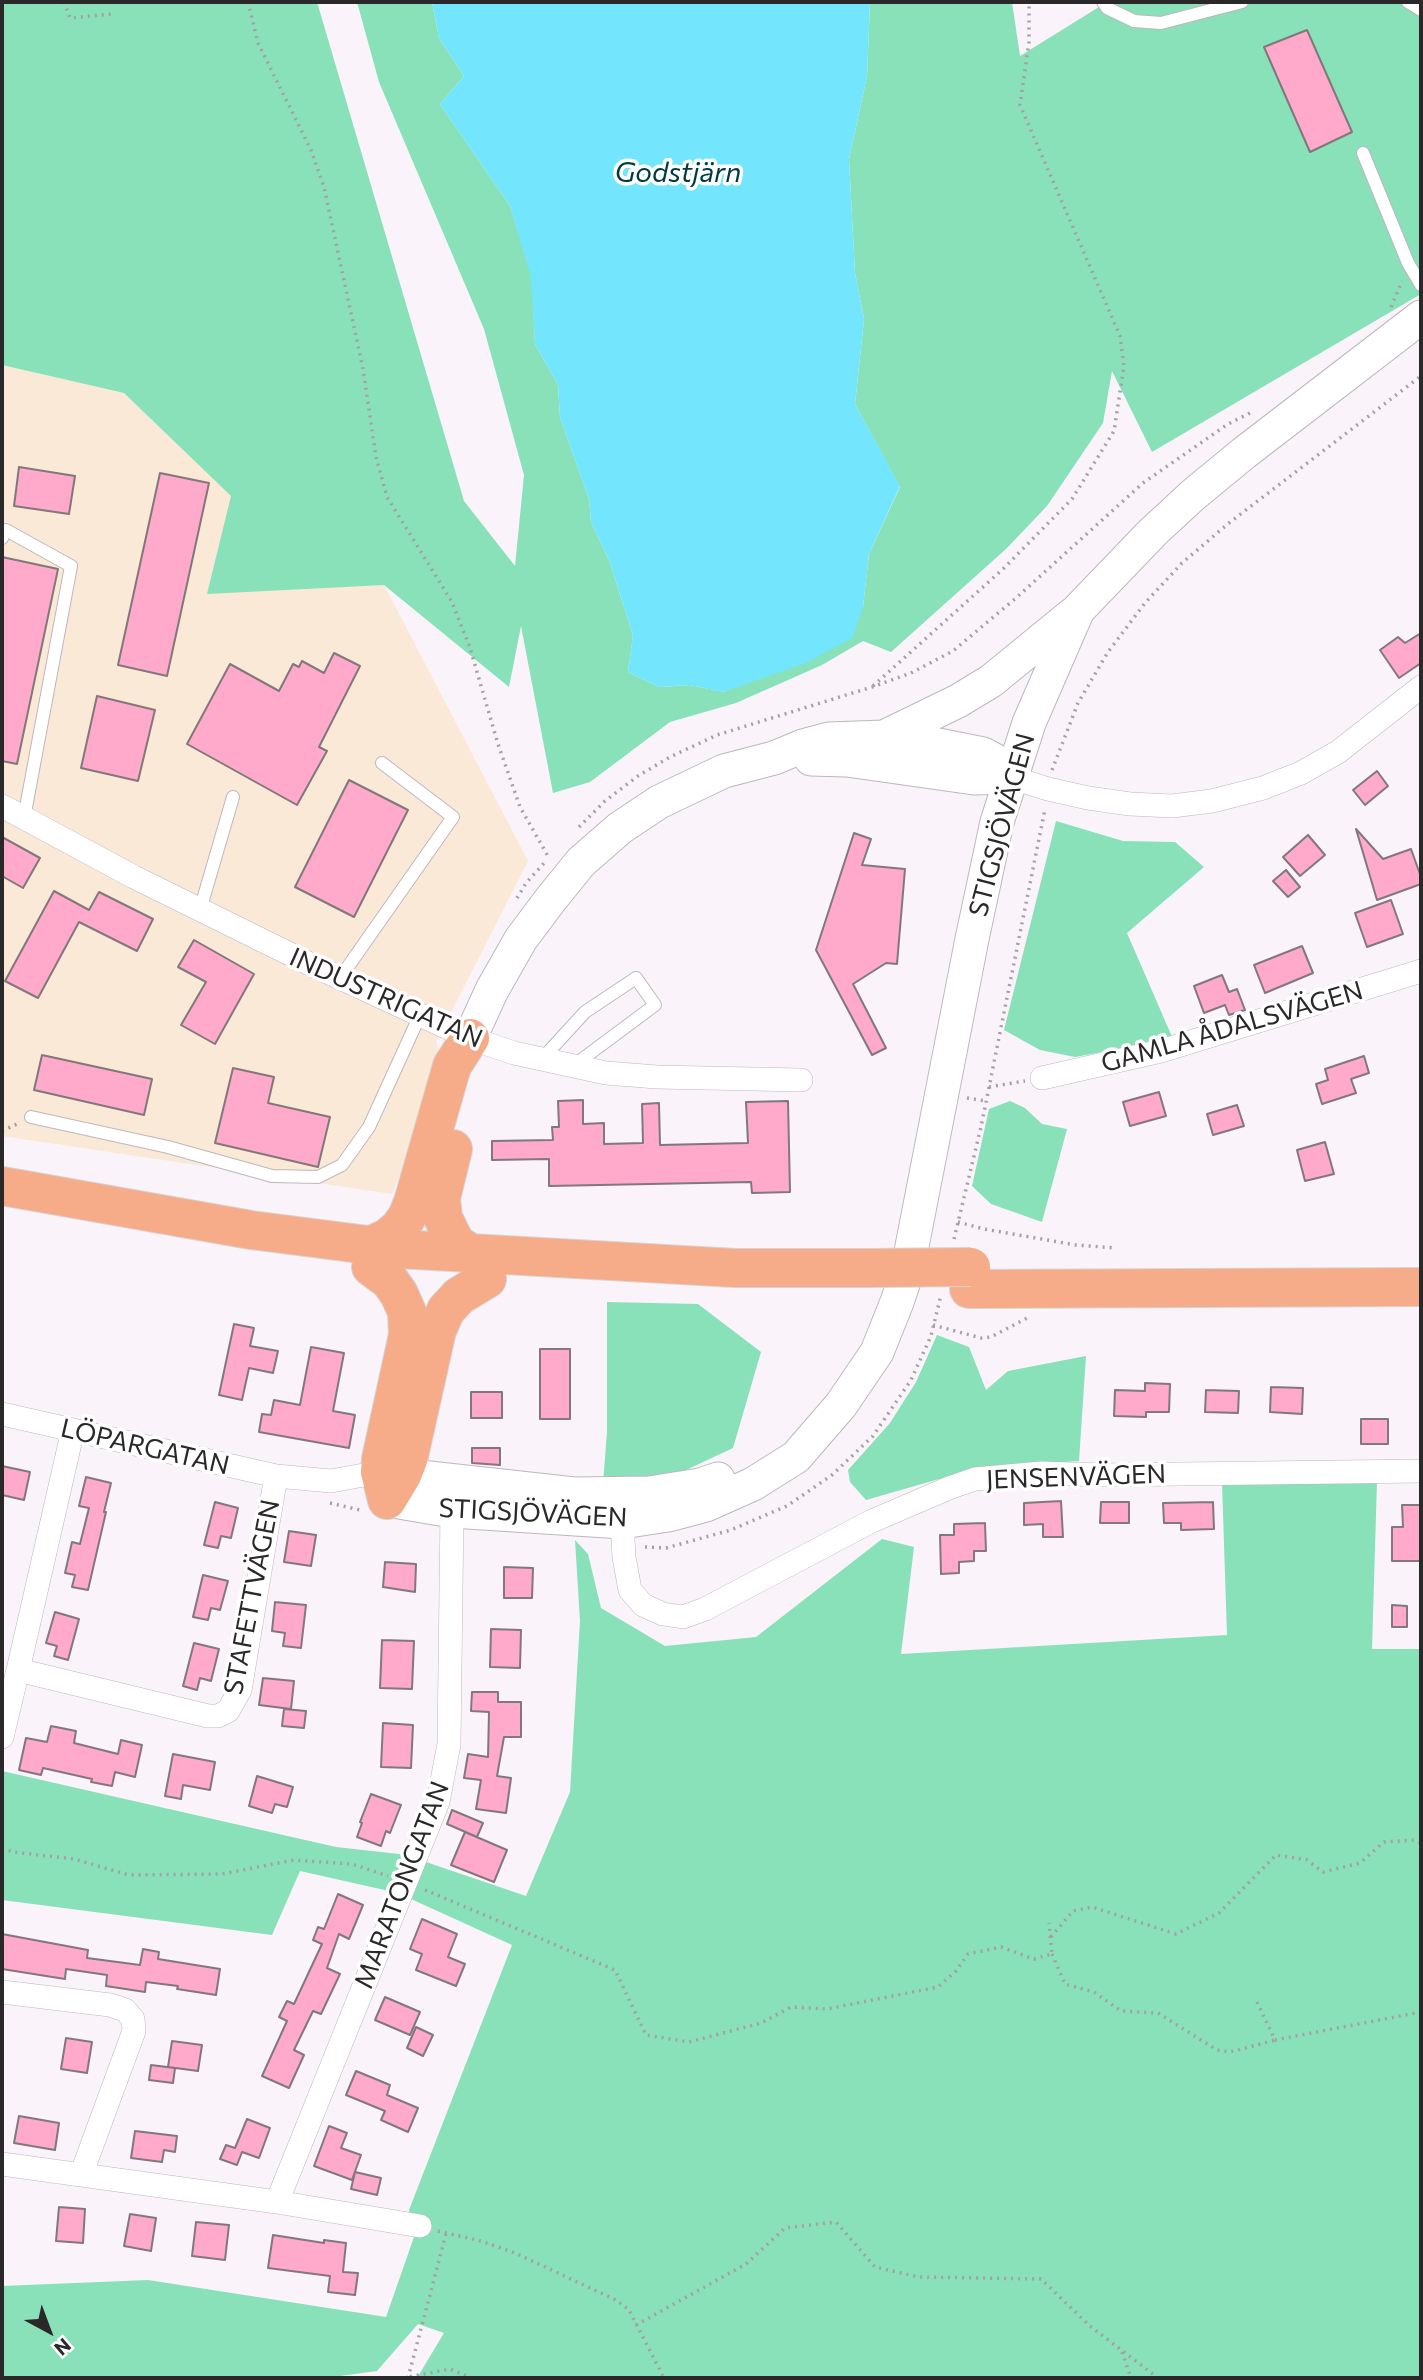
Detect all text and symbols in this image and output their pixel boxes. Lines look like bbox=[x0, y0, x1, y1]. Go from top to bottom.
water label: Godstjärn bbox=[615, 156, 741, 190]
street label: STIGSJÖVÄGEN bbox=[963, 730, 1041, 920]
street label: INDUSTRIGATAN bbox=[285, 941, 487, 1055]
street label: GAMLA ÅDALSVÄGEN bbox=[1098, 975, 1366, 1079]
street label: LÖPARGATAN bbox=[58, 1412, 232, 1482]
street label: JENSENVÄGEN bbox=[985, 1458, 1167, 1496]
street label: STIGSJÖVÄGEN bbox=[438, 1492, 628, 1534]
street label: STAFETTVÄGEN bbox=[218, 1497, 286, 1697]
street label: MARATONGATAN bbox=[348, 1777, 456, 1993]
north arrow bbox=[14, 2296, 84, 2366]
text: N bbox=[50, 2334, 76, 2361]

